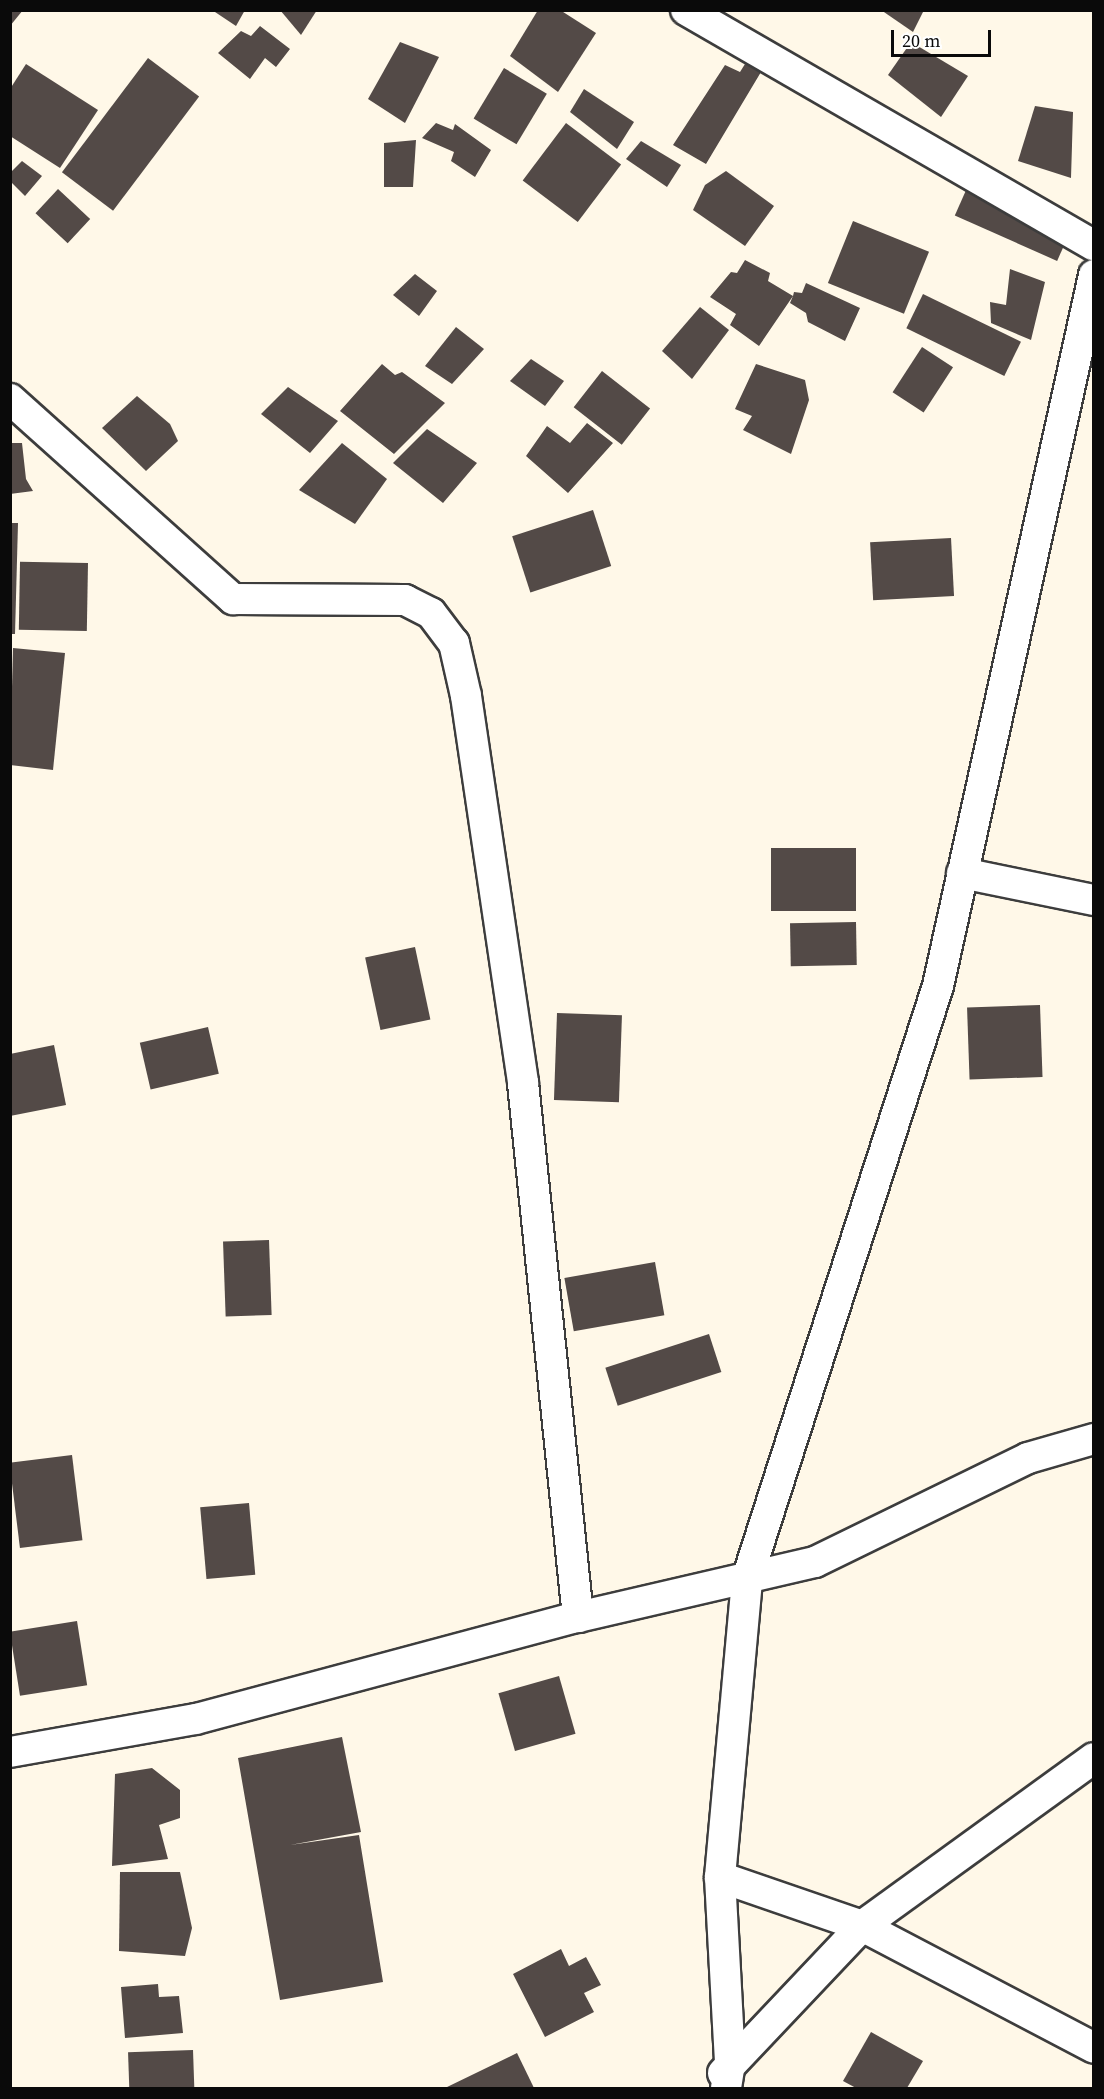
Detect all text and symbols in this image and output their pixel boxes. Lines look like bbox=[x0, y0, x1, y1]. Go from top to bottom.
scale bar bbox=[894, 18, 994, 56]
text: 20 m bbox=[902, 28, 940, 53]

